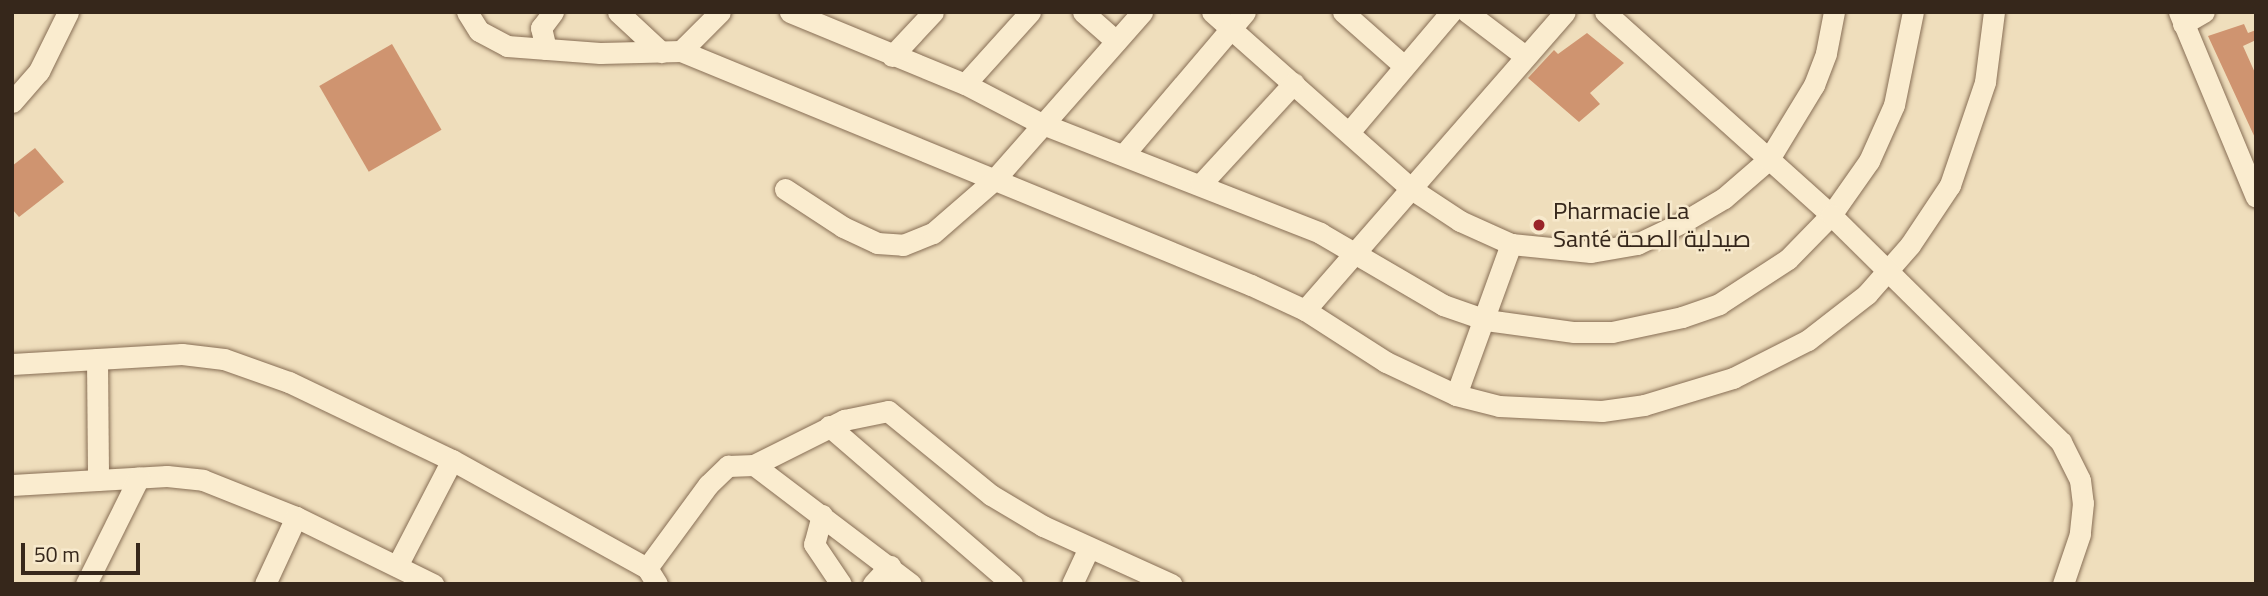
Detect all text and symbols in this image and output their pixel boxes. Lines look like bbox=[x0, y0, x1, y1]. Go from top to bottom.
place label: Pharmacie La Santé صيدلية الصحة bbox=[1553, 197, 1751, 253]
marker: Pharmacie La Santé صيدلية الصحة bbox=[1531, 217, 1547, 233]
scale bar bbox=[24, 530, 144, 574]
text: 50 m bbox=[34, 535, 80, 574]

